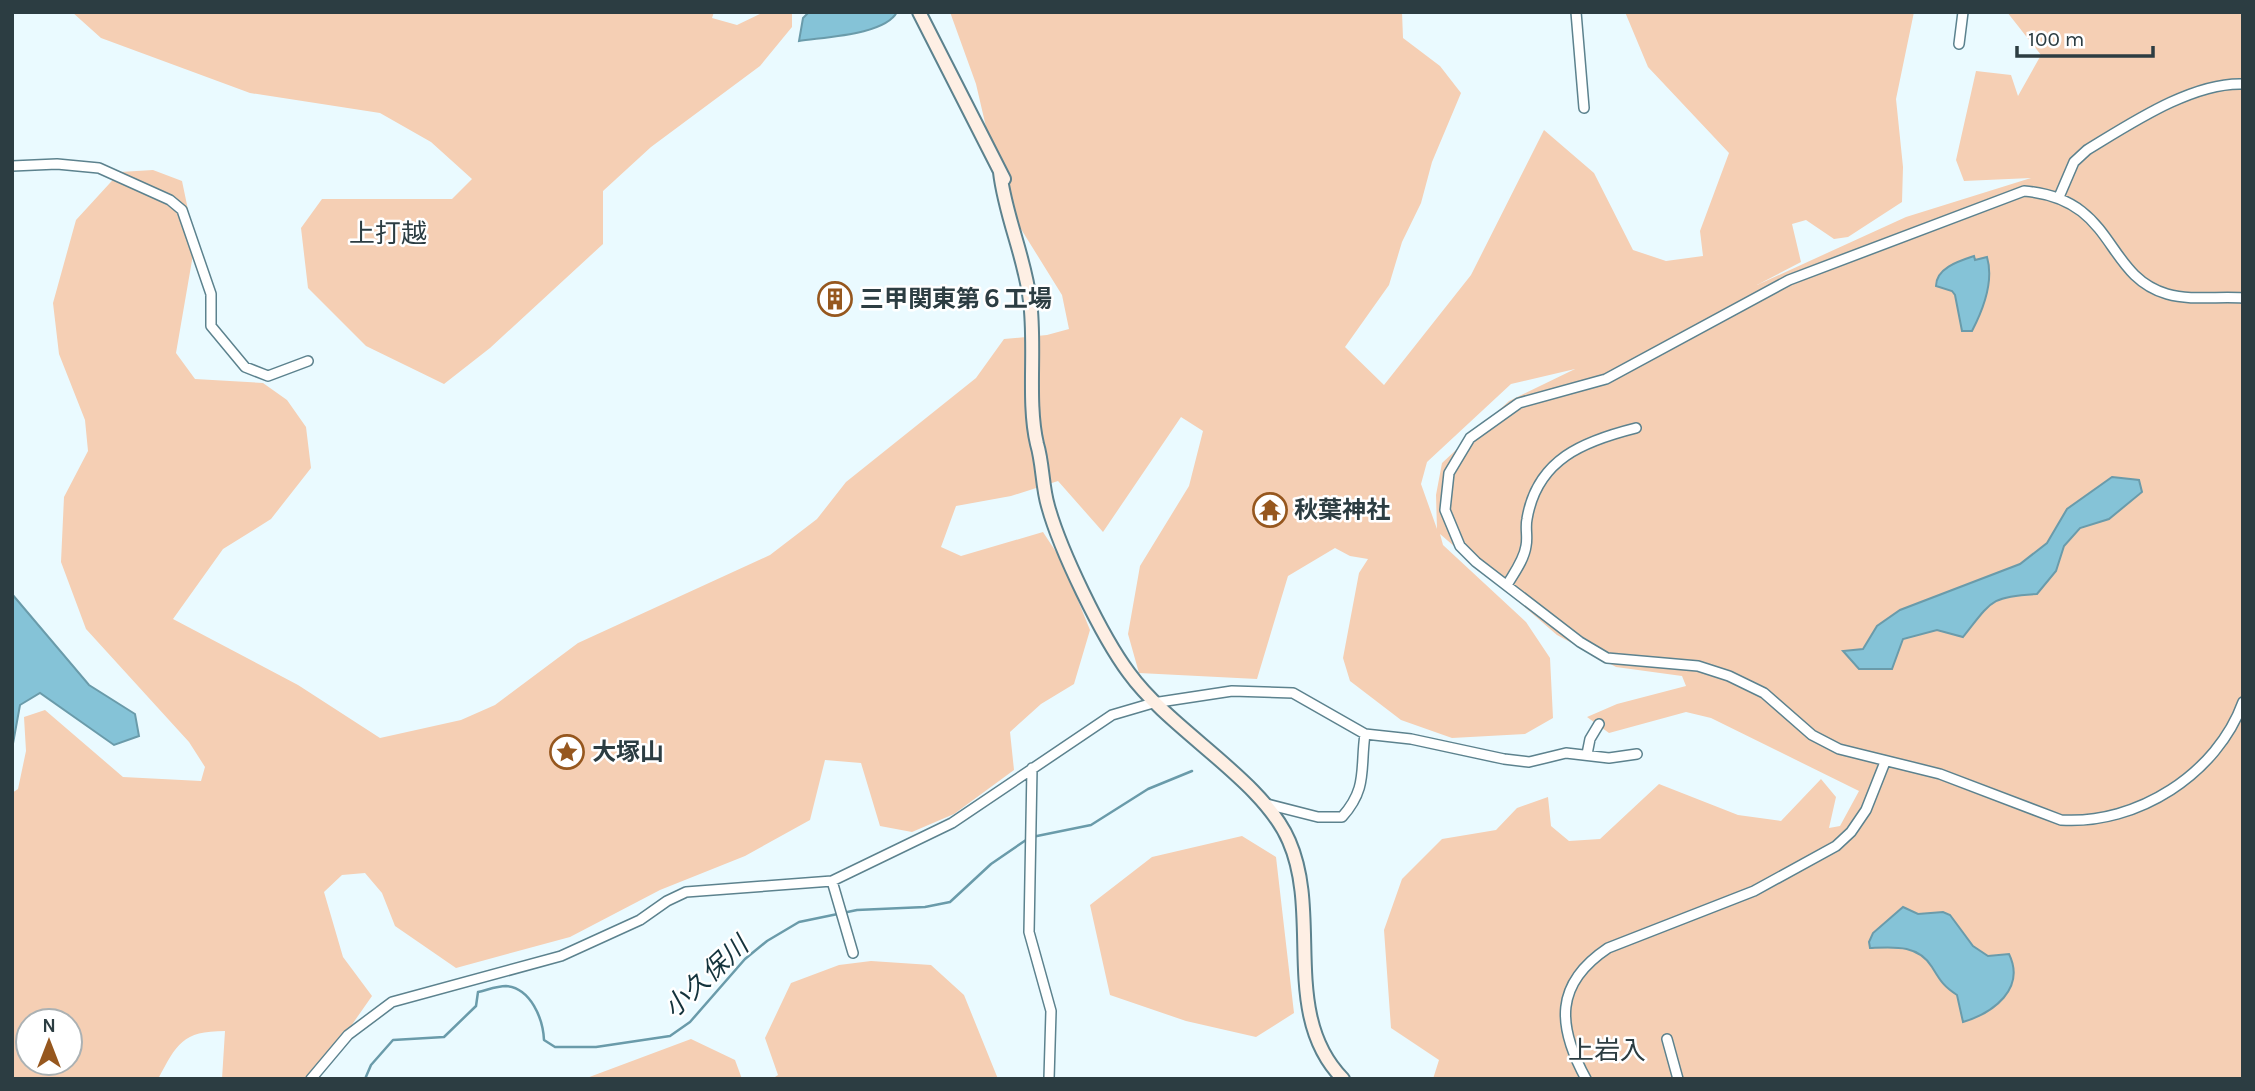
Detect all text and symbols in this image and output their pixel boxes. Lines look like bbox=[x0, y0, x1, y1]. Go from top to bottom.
scale bar bbox=[2017, 14, 2154, 58]
text: 100 m bbox=[2028, 27, 2085, 51]
district label: 上打越 bbox=[349, 218, 427, 249]
building icon: 三甲関東第６工場 bbox=[816, 280, 854, 318]
place label: 三甲関東第６工場 bbox=[860, 285, 1052, 313]
temple icon: 秋葉神社 bbox=[1251, 491, 1289, 529]
place label: 秋葉神社 bbox=[1294, 496, 1390, 524]
place icon: 大塚山 bbox=[548, 733, 586, 771]
place label: 大塚山 bbox=[592, 738, 664, 766]
water label: 小久保川 bbox=[657, 928, 757, 1024]
north arrow bbox=[14, 1007, 84, 1077]
text: N bbox=[42, 1015, 56, 1037]
district label: 上岩入 bbox=[1568, 1035, 1646, 1066]

